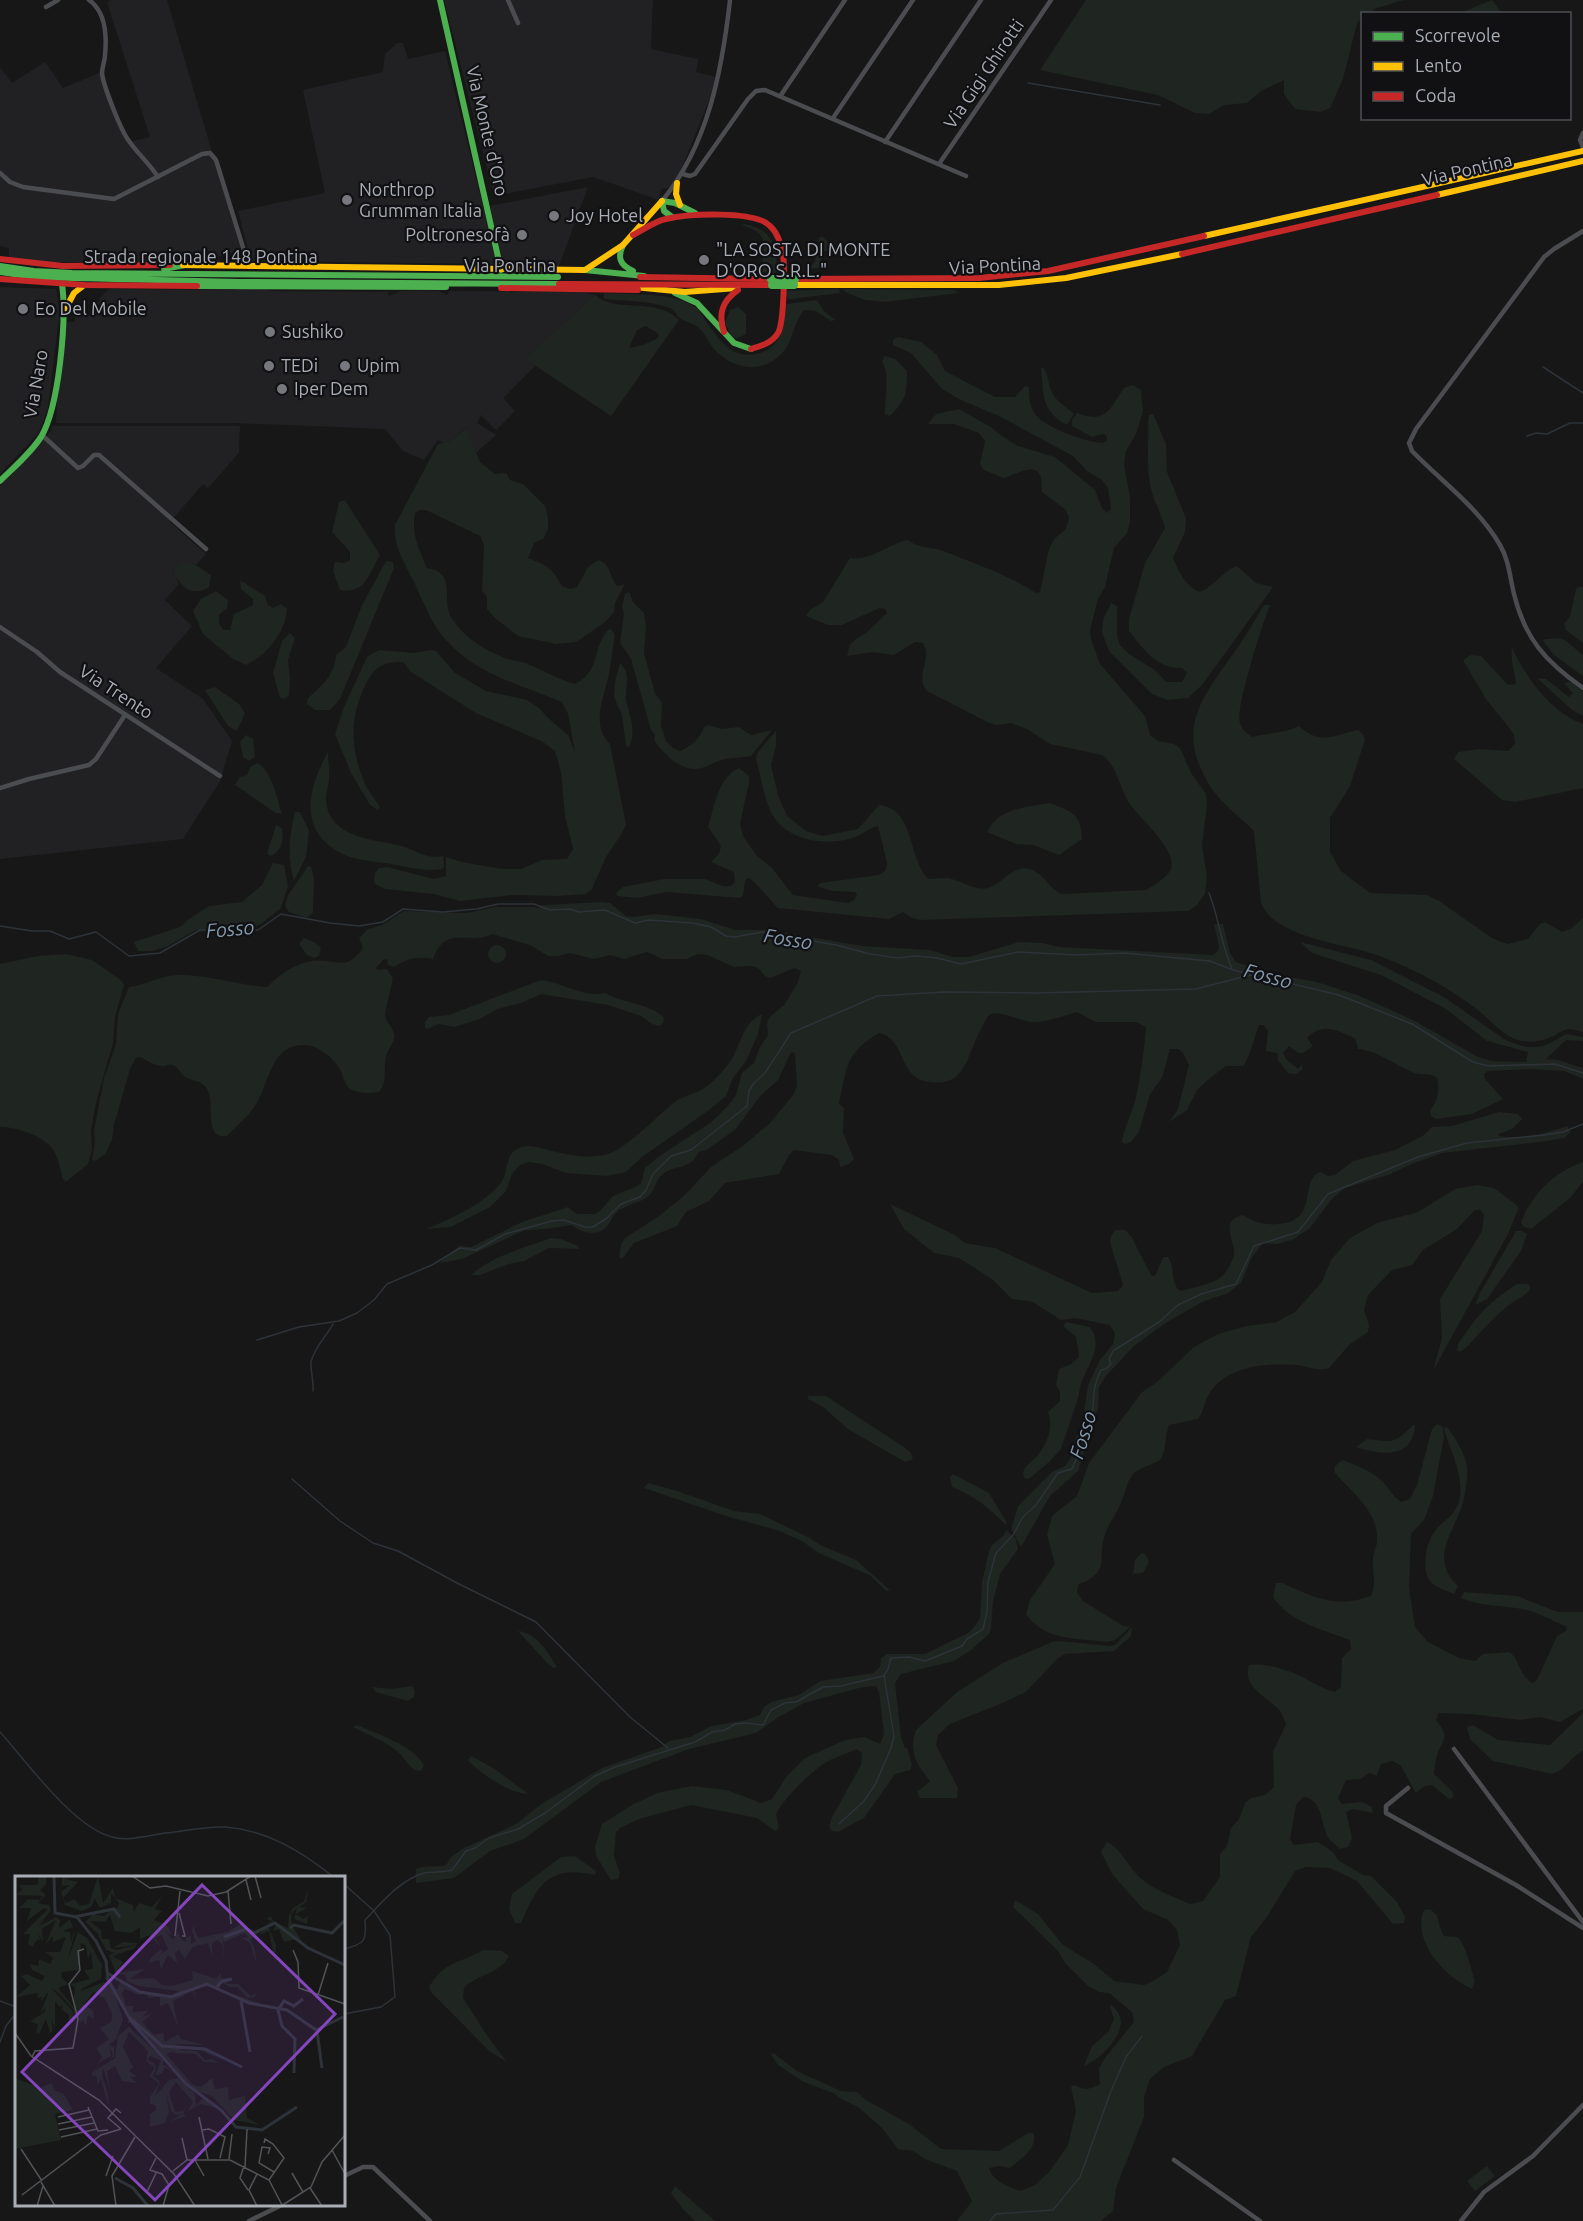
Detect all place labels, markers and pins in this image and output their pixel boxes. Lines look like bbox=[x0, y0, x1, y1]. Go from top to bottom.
place label: Northrop Grumman Italia bbox=[359, 179, 482, 220]
marker: Northrop Grumman Italia bbox=[340, 193, 354, 207]
place label: Joy Hotel bbox=[566, 205, 643, 225]
marker: Joy Hotel bbox=[547, 209, 561, 223]
place label: Poltronesofà bbox=[405, 224, 510, 244]
marker: Poltronesofà bbox=[515, 228, 529, 242]
place label: "LA SOSTA DI MONTE D'ORO S.R.L." bbox=[716, 239, 890, 280]
marker: "LA SOSTA DI MONTE D'ORO S.R.L." bbox=[697, 253, 711, 267]
place label: Eo Del Mobile bbox=[35, 298, 147, 318]
marker: Eo Del Mobile bbox=[16, 302, 30, 316]
place label: Sushiko bbox=[282, 321, 343, 341]
marker: Sushiko bbox=[263, 325, 277, 339]
place label: TEDi bbox=[281, 355, 318, 375]
place label: Upim bbox=[357, 355, 400, 375]
marker: TEDi bbox=[262, 359, 276, 373]
marker: Upim bbox=[338, 359, 352, 373]
place label: Iper Dem bbox=[294, 378, 368, 398]
marker: Iper Dem bbox=[275, 382, 289, 396]

